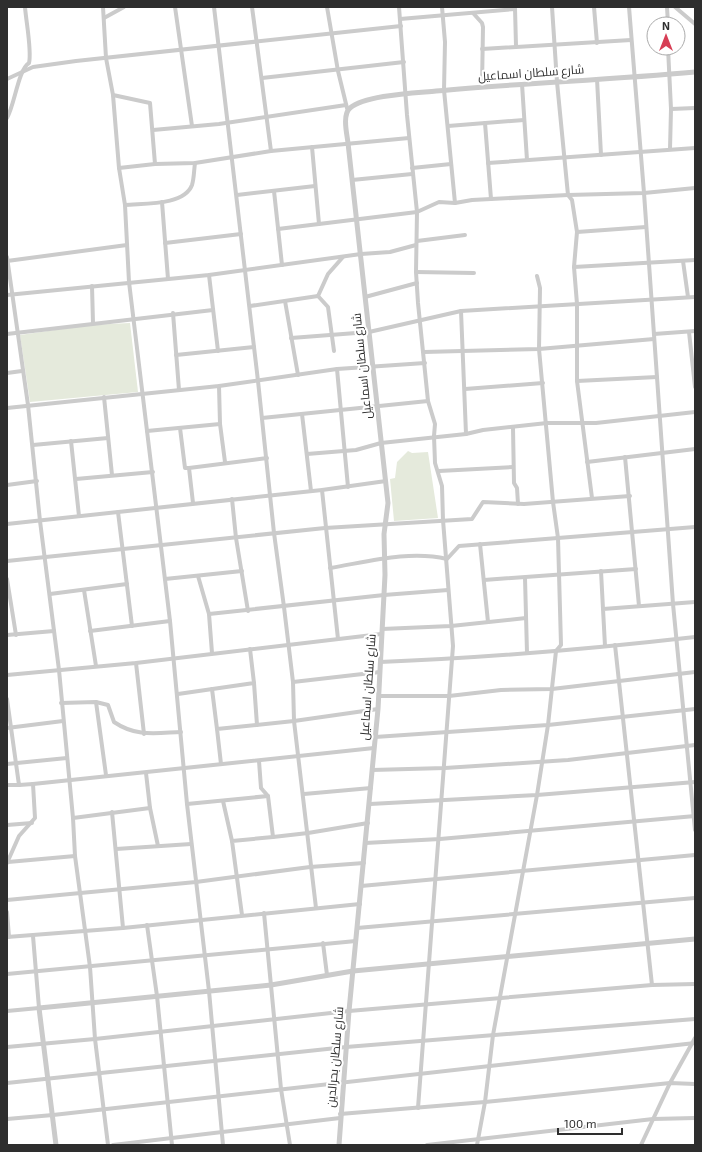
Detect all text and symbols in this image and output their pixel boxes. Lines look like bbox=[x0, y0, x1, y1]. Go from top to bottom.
north arrow bbox=[646, 16, 686, 56]
text: N bbox=[662, 19, 670, 32]
street label: شارع سلطان اسماعيل bbox=[477, 61, 585, 85]
street label: شارع سلطان اسماعيل bbox=[348, 312, 376, 420]
street label: شارع سلطان اسماعيل bbox=[356, 633, 380, 741]
street label: شارع سلطان بحرالدين bbox=[323, 1006, 347, 1108]
scale bar bbox=[558, 1110, 622, 1136]
text: 100 m bbox=[564, 1116, 596, 1130]

